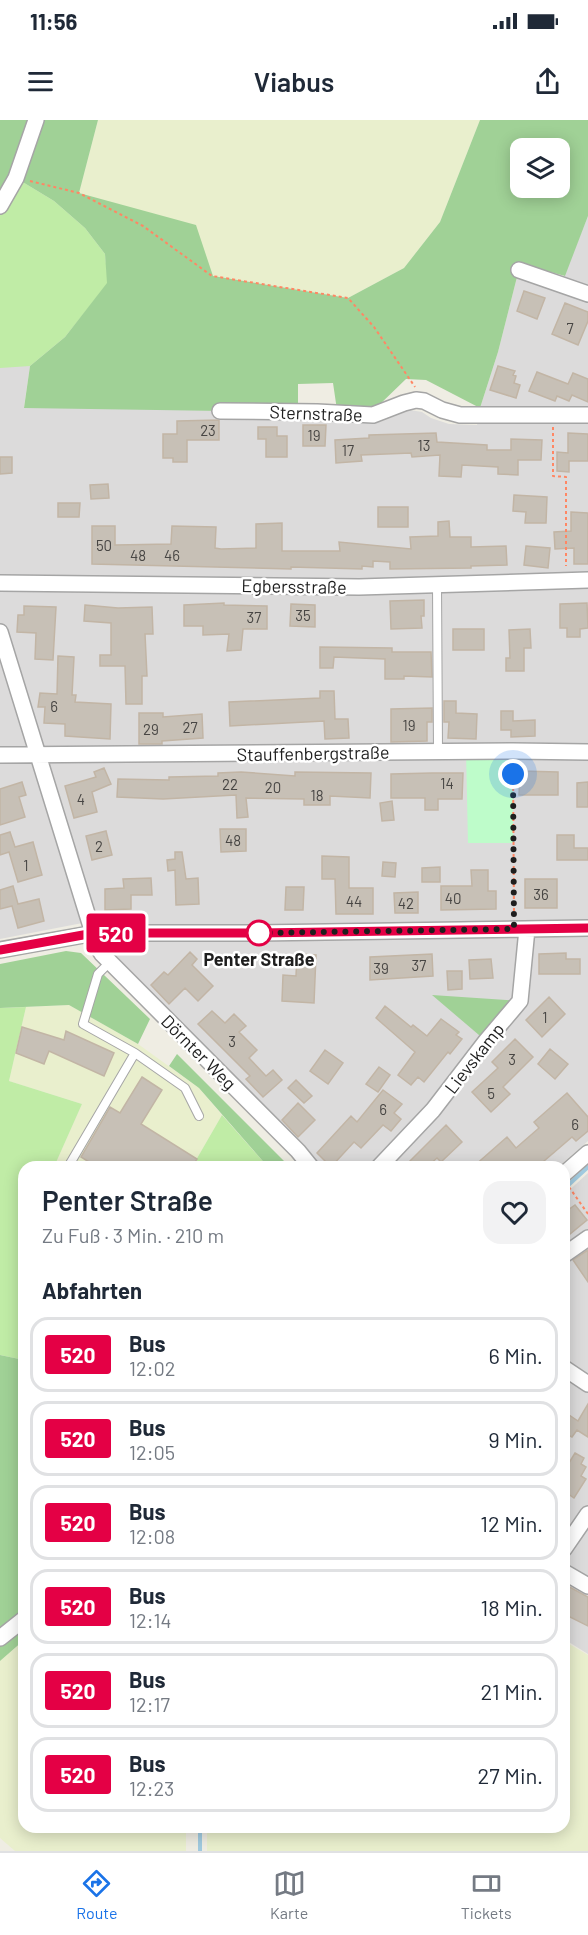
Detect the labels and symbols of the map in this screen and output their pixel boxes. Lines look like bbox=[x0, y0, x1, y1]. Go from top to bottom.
house number: 7 bbox=[566, 319, 574, 337]
street label: Sternstraße bbox=[269, 400, 363, 426]
house number: 23 bbox=[200, 421, 216, 439]
house number: 19 bbox=[307, 426, 321, 444]
house number: 13 bbox=[418, 436, 430, 454]
house number: 17 bbox=[342, 441, 354, 459]
house number: 50 bbox=[96, 536, 112, 554]
house number: 48 bbox=[130, 546, 146, 564]
house number: 46 bbox=[164, 546, 180, 564]
street label: Egbersstraße bbox=[241, 574, 347, 598]
house number: 35 bbox=[295, 606, 311, 624]
house number: 37 bbox=[247, 608, 261, 626]
house number: 6 bbox=[50, 697, 58, 715]
house number: 19 bbox=[402, 716, 416, 734]
house number: 27 bbox=[182, 718, 198, 736]
house number: 29 bbox=[143, 720, 159, 738]
street label: Stauffenbergstraße bbox=[236, 741, 390, 765]
your location bbox=[498, 759, 528, 789]
house number: 14 bbox=[440, 774, 454, 792]
house number: 22 bbox=[222, 775, 238, 793]
house number: 20 bbox=[265, 778, 281, 796]
house number: 18 bbox=[310, 786, 324, 804]
house number: 4 bbox=[77, 790, 85, 808]
house number: 48 bbox=[225, 831, 241, 849]
house number: 2 bbox=[95, 837, 103, 855]
house number: 1 bbox=[23, 856, 29, 874]
house number: 36 bbox=[533, 885, 549, 903]
house number: 40 bbox=[445, 889, 461, 907]
house number: 44 bbox=[346, 892, 362, 910]
house number: 42 bbox=[398, 894, 414, 912]
line badge: 520 bbox=[82, 914, 150, 952]
marker: Penter Straße bbox=[246, 920, 272, 946]
place label: Penter Straße bbox=[204, 948, 315, 970]
house number: 37 bbox=[412, 956, 426, 974]
house number: 39 bbox=[373, 959, 389, 977]
house number: 1 bbox=[542, 1008, 548, 1026]
street label: Dörnter Weg bbox=[157, 1010, 241, 1094]
street label: Lievskamp bbox=[440, 1018, 508, 1098]
house number: 3 bbox=[228, 1032, 236, 1050]
house number: 3 bbox=[508, 1050, 516, 1068]
house number: 5 bbox=[487, 1084, 495, 1102]
house number: 6 bbox=[379, 1100, 387, 1118]
house number: 6 bbox=[571, 1115, 579, 1133]

